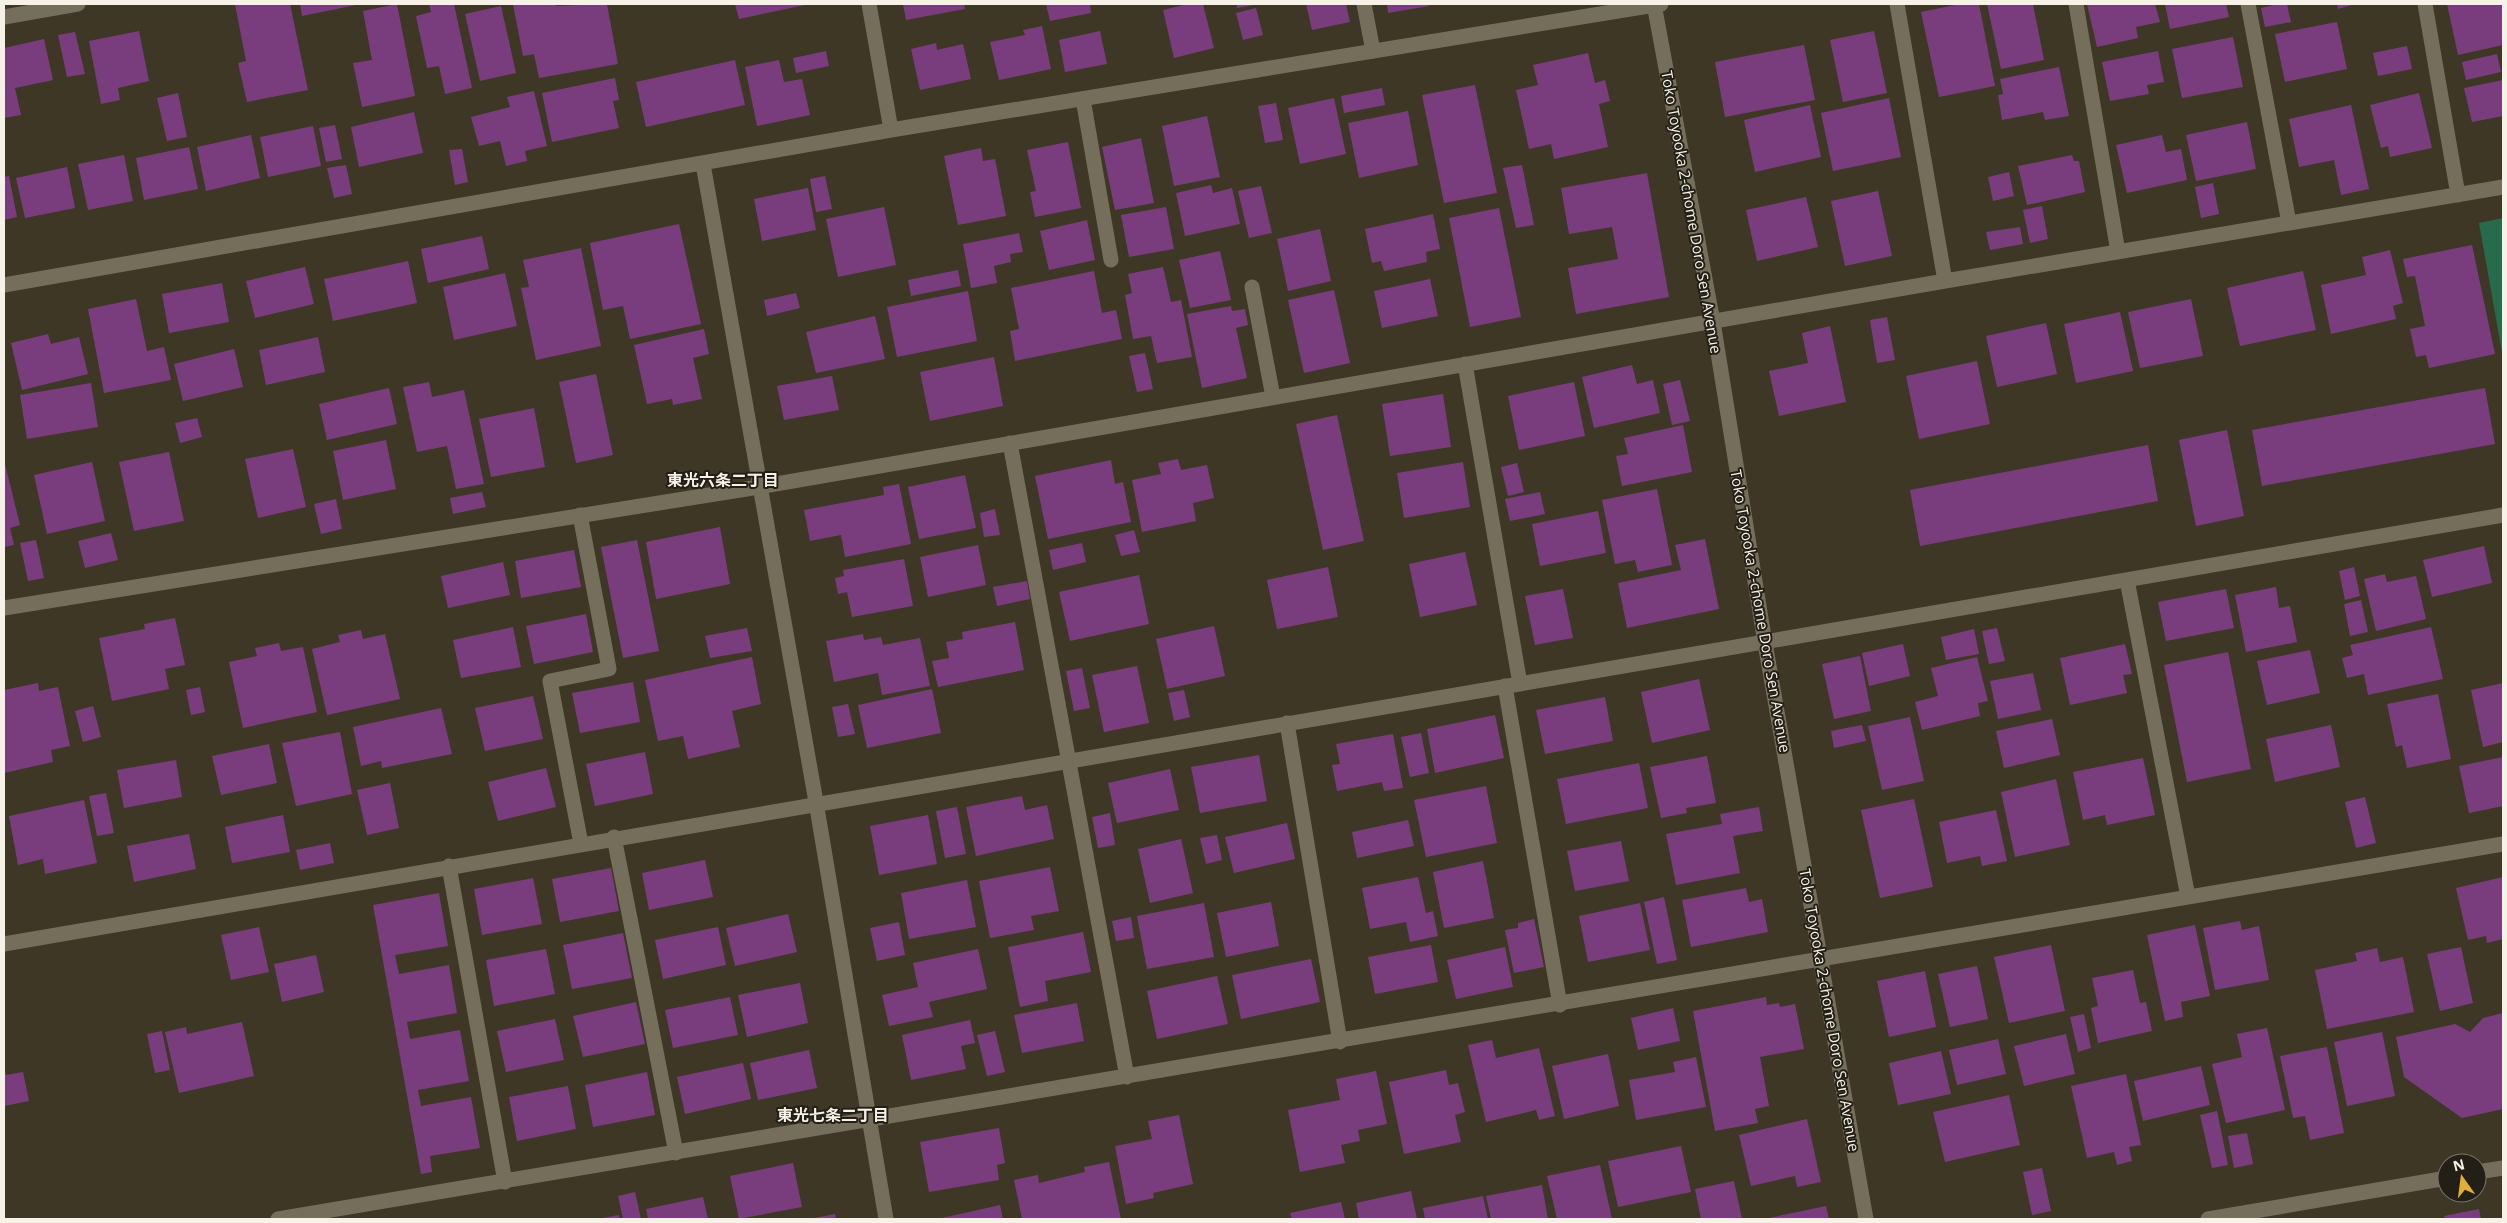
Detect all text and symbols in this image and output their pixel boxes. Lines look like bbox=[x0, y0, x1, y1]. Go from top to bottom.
street label: Toko Toyooka 2-chome Doro Sen Avenue bbox=[1657, 69, 1727, 355]
street label: Toko Toyooka 2-chome Doro Sen Avenue bbox=[1726, 468, 1796, 754]
district label: 東光六条二丁目 bbox=[667, 469, 779, 491]
street label: Toko Toyooka 2-chome Doro Sen Avenue bbox=[1795, 867, 1865, 1153]
district label: 東光七条二丁目 bbox=[777, 1104, 889, 1126]
north arrow bbox=[2437, 1153, 2487, 1203]
text: N bbox=[2451, 1154, 2467, 1175]

